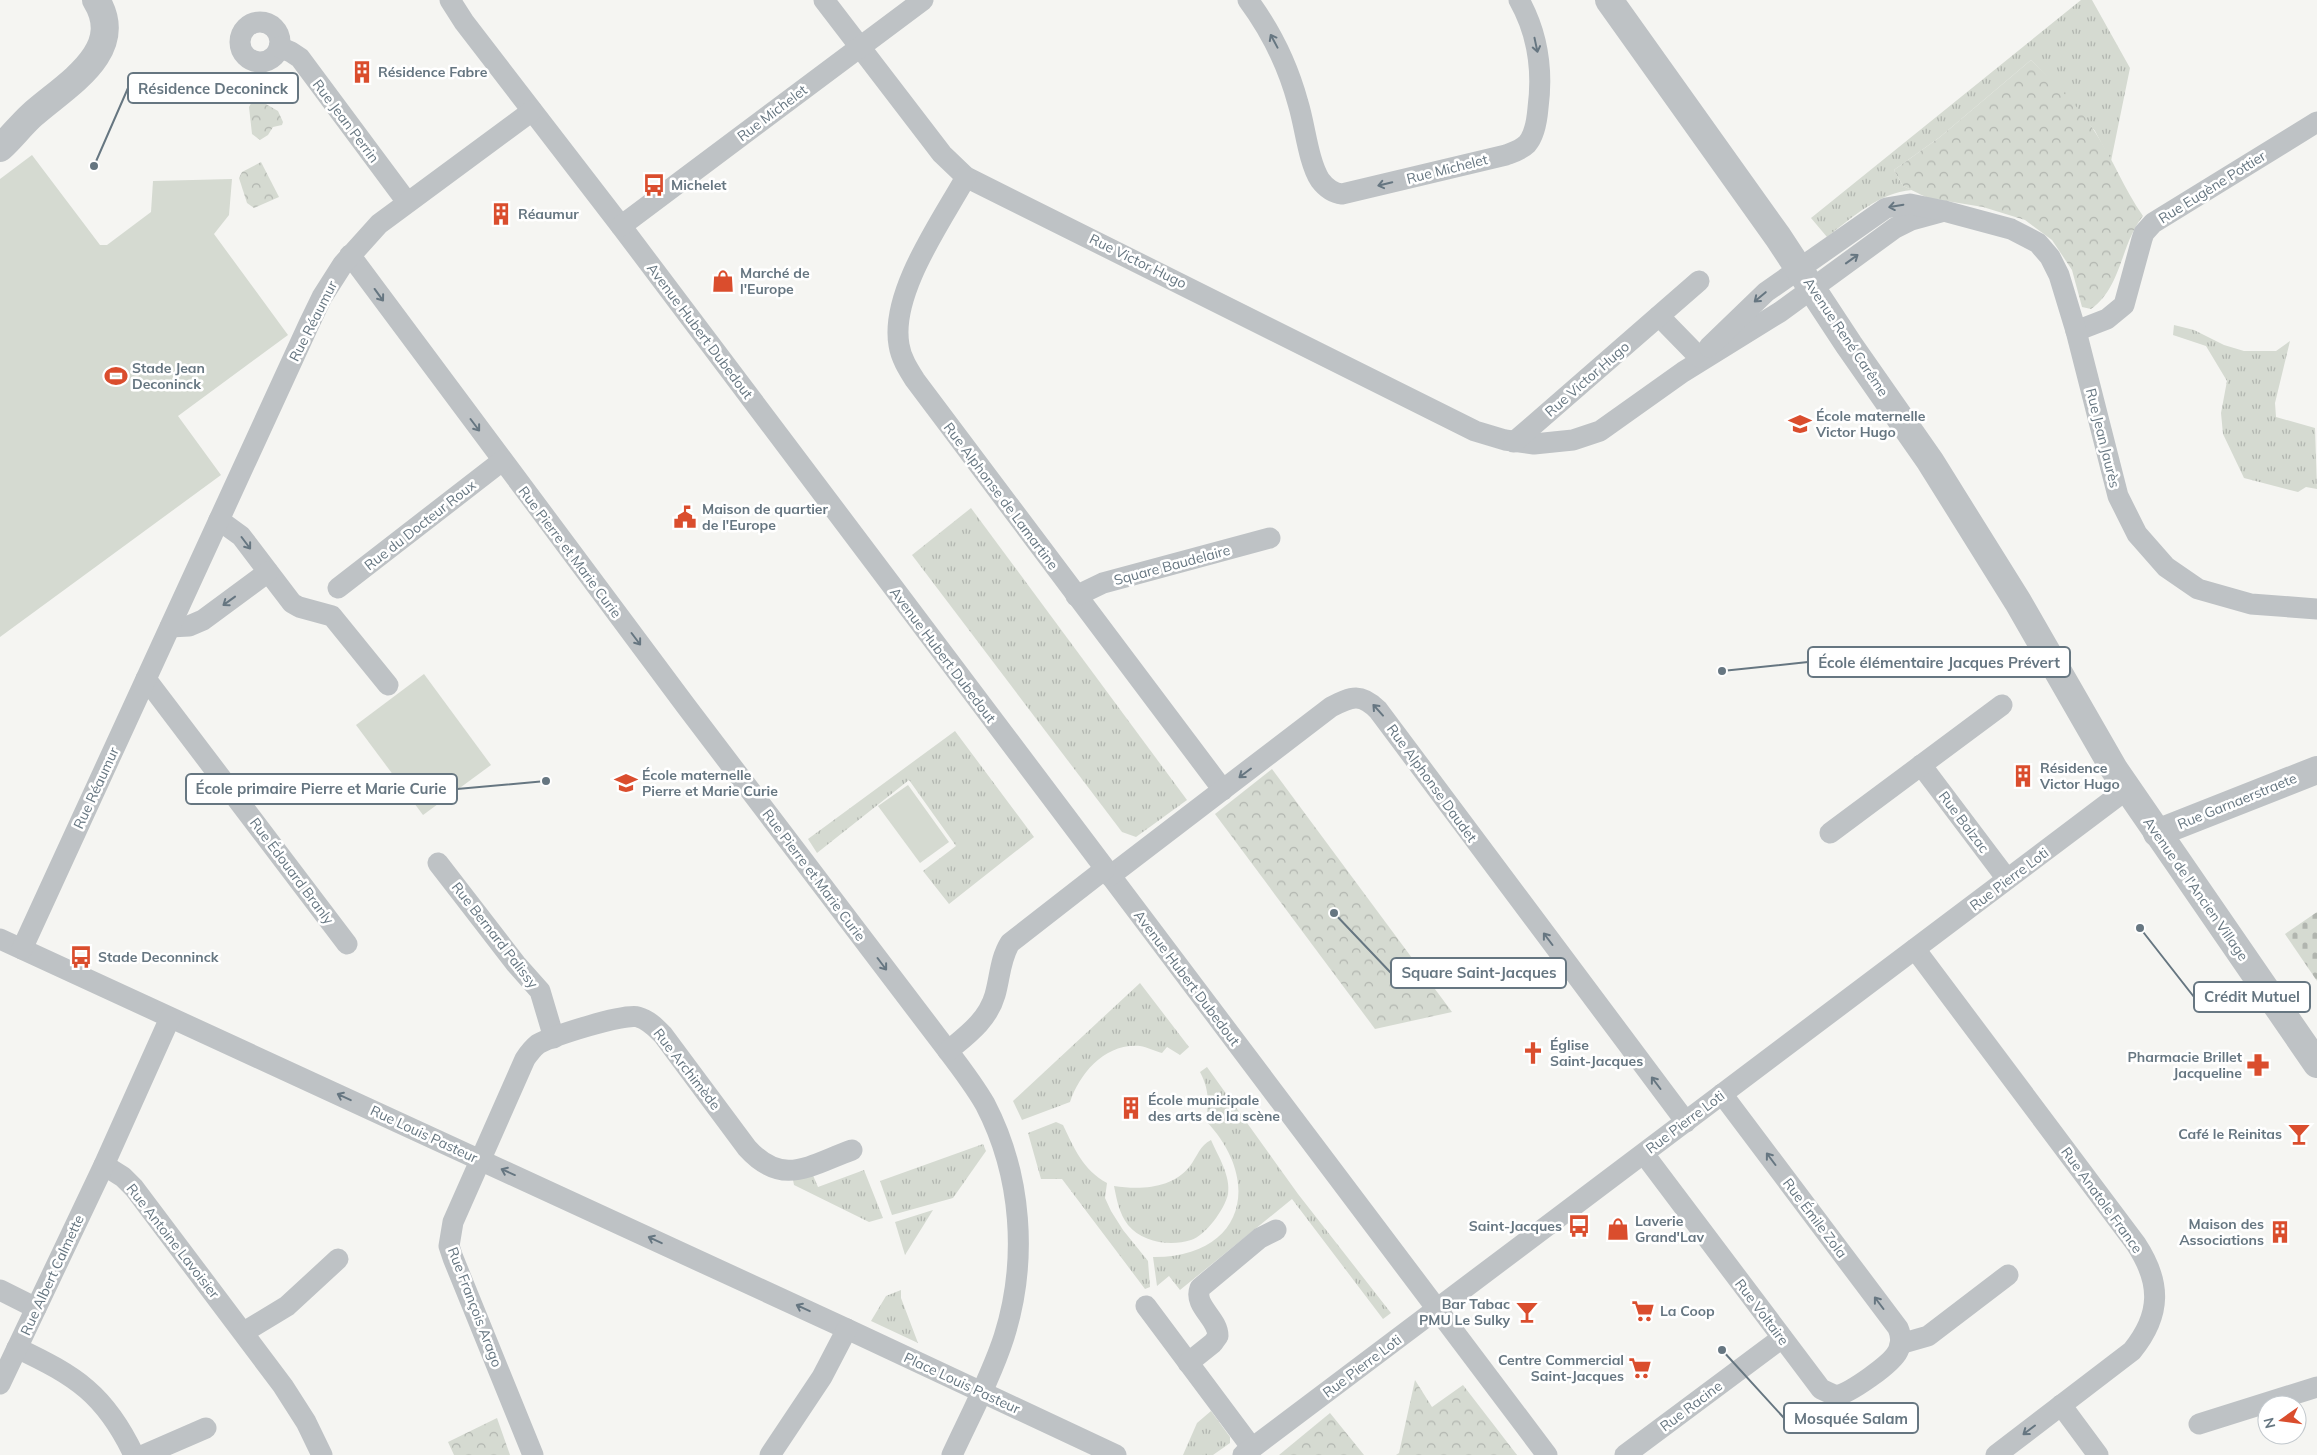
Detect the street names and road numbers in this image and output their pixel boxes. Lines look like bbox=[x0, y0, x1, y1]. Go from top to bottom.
street label: Rue Jean Perrin bbox=[309, 76, 383, 166]
street label: Rue Michelet bbox=[733, 81, 811, 145]
street label: Rue Eugène Pottier bbox=[2155, 146, 2270, 227]
street label: Rue Michelet bbox=[1405, 150, 1490, 188]
street label: Rue Victor Hugo bbox=[1086, 230, 1190, 292]
street label: Avenue Hubert Dubedout bbox=[643, 260, 757, 402]
street label: Avenue René Carême bbox=[1800, 274, 1892, 400]
street label: Rue Réaumur bbox=[285, 277, 341, 364]
street label: Rue Victor Hugo bbox=[1541, 337, 1633, 421]
street label: Rue Jean Jaurès bbox=[2082, 386, 2124, 490]
street label: Rue Alphonse de Lamartine bbox=[940, 419, 1062, 573]
street label: Rue du Docteur Roux bbox=[361, 475, 480, 574]
street label: Rue Pierre et Marie Curie bbox=[515, 483, 625, 621]
street label: Square Baudelaire bbox=[1112, 541, 1232, 589]
street label: Avenue Hubert Dubedout bbox=[886, 584, 1000, 726]
street label: Rue Alphonse Daudet bbox=[1383, 720, 1481, 846]
street label: Rue Réaumur bbox=[69, 743, 123, 832]
street label: Rue Garnaerstraete bbox=[2175, 769, 2299, 833]
street label: Rue Balzac bbox=[1935, 788, 1993, 857]
street label: Rue Pierre et Marie Curie bbox=[759, 806, 869, 944]
street label: Rue Édouard Branly bbox=[246, 814, 338, 928]
street label: Avenue de l'Ancien Village bbox=[2140, 814, 2252, 964]
street label: Rue Pierre Loti bbox=[1966, 843, 2052, 915]
street label: Rue Bernard Palissy bbox=[448, 878, 542, 992]
street label: Avenue Hubert Dubedout bbox=[1130, 907, 1244, 1049]
street label: Rue Archimède bbox=[650, 1025, 724, 1113]
street label: Rue Pierre Loti bbox=[1642, 1086, 1728, 1158]
street label: Rue Louis Pasteur bbox=[368, 1101, 481, 1167]
street label: Rue Anatole France bbox=[2057, 1143, 2147, 1257]
street label: Rue Émile Zola bbox=[1779, 1175, 1851, 1261]
street label: Rue Antoine Lavoisier bbox=[123, 1180, 224, 1303]
street label: Rue Albert Calmette bbox=[16, 1212, 88, 1338]
street label: Rue François Arago bbox=[444, 1244, 506, 1370]
street label: Rue Voltaire bbox=[1731, 1275, 1793, 1349]
street label: Rue Pierre Loti bbox=[1319, 1330, 1405, 1402]
street label: Place Louis Pasteur bbox=[901, 1348, 1024, 1418]
street label: Rue Racine bbox=[1656, 1377, 1726, 1435]

